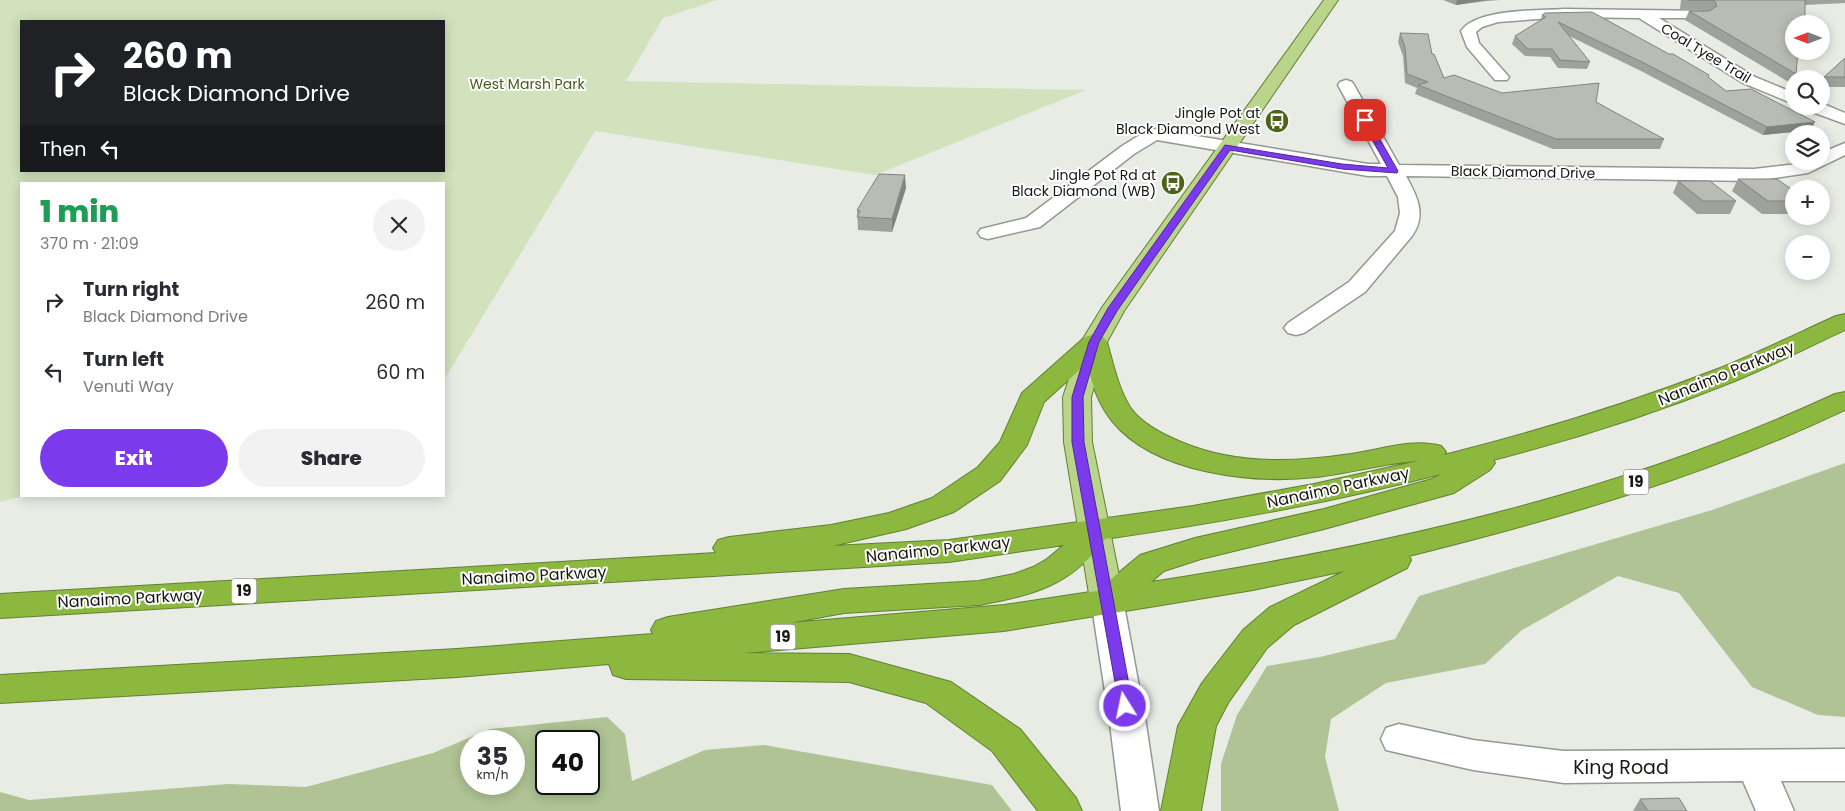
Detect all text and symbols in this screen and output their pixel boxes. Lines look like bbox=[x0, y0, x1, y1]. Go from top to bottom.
north arrow bbox=[1785, 15, 1830, 60]
map controls bbox=[1785, 15, 1830, 280]
street label: Coal Tyee Trail bbox=[1657, 18, 1755, 88]
text: 260 m bbox=[123, 31, 233, 80]
icon: right bbox=[40, 40, 105, 105]
button: search bbox=[1785, 70, 1830, 115]
park label: West Marsh Park bbox=[469, 74, 585, 94]
text: Black Diamond Drive bbox=[123, 78, 350, 109]
pin bbox=[1344, 99, 1386, 141]
place label: Jingle Pot at Black Diamond West bbox=[1116, 103, 1260, 139]
icon: arrive bbox=[1351, 106, 1379, 134]
bus stop icon: Jingle Pot at Black Diamond West bbox=[1264, 108, 1290, 134]
button: layers bbox=[1785, 125, 1830, 170]
icon: left bbox=[96, 135, 124, 163]
text: Then bbox=[40, 136, 86, 163]
street label: Black Diamond Drive bbox=[1451, 161, 1596, 183]
place label: Jingle Pot Rd at Black Diamond (WB) bbox=[1012, 165, 1156, 201]
bus stop icon: Jingle Pot Rd at Black Diamond (WB) bbox=[1160, 170, 1186, 196]
button: + bbox=[1785, 180, 1830, 225]
text: 1 min bbox=[40, 190, 119, 233]
button: close bbox=[373, 199, 425, 251]
text: 370 m · 21:09 bbox=[40, 232, 139, 255]
button: − bbox=[1785, 235, 1830, 280]
text: Turn right bbox=[83, 276, 179, 303]
icon: right bbox=[40, 288, 68, 316]
text: 260 m bbox=[365, 289, 425, 316]
text: Black Diamond Drive bbox=[83, 305, 248, 328]
street label: Nanaimo Parkway bbox=[1655, 336, 1798, 411]
text: Turn left bbox=[83, 346, 164, 373]
icon: left bbox=[40, 358, 68, 386]
text: 60 m bbox=[376, 359, 425, 386]
text: Venuti Way bbox=[83, 375, 174, 398]
button: Exit bbox=[40, 429, 228, 487]
button: Share bbox=[238, 429, 425, 487]
street label: Nanaimo Parkway bbox=[1265, 461, 1412, 514]
road number: 19 bbox=[1624, 470, 1648, 494]
street label: Nanaimo Parkway bbox=[865, 530, 1011, 569]
street label: Nanaimo Parkway bbox=[461, 560, 607, 591]
road number: 19 bbox=[232, 578, 256, 604]
street label: Nanaimo Parkway bbox=[57, 583, 203, 614]
road number: 19 bbox=[770, 624, 796, 650]
position arrow bbox=[1098, 679, 1150, 731]
speed limit sign: 40 bbox=[535, 730, 600, 795]
text: 35 bbox=[477, 739, 508, 774]
street label: King Road bbox=[1573, 754, 1669, 781]
text: km/h bbox=[477, 766, 508, 783]

